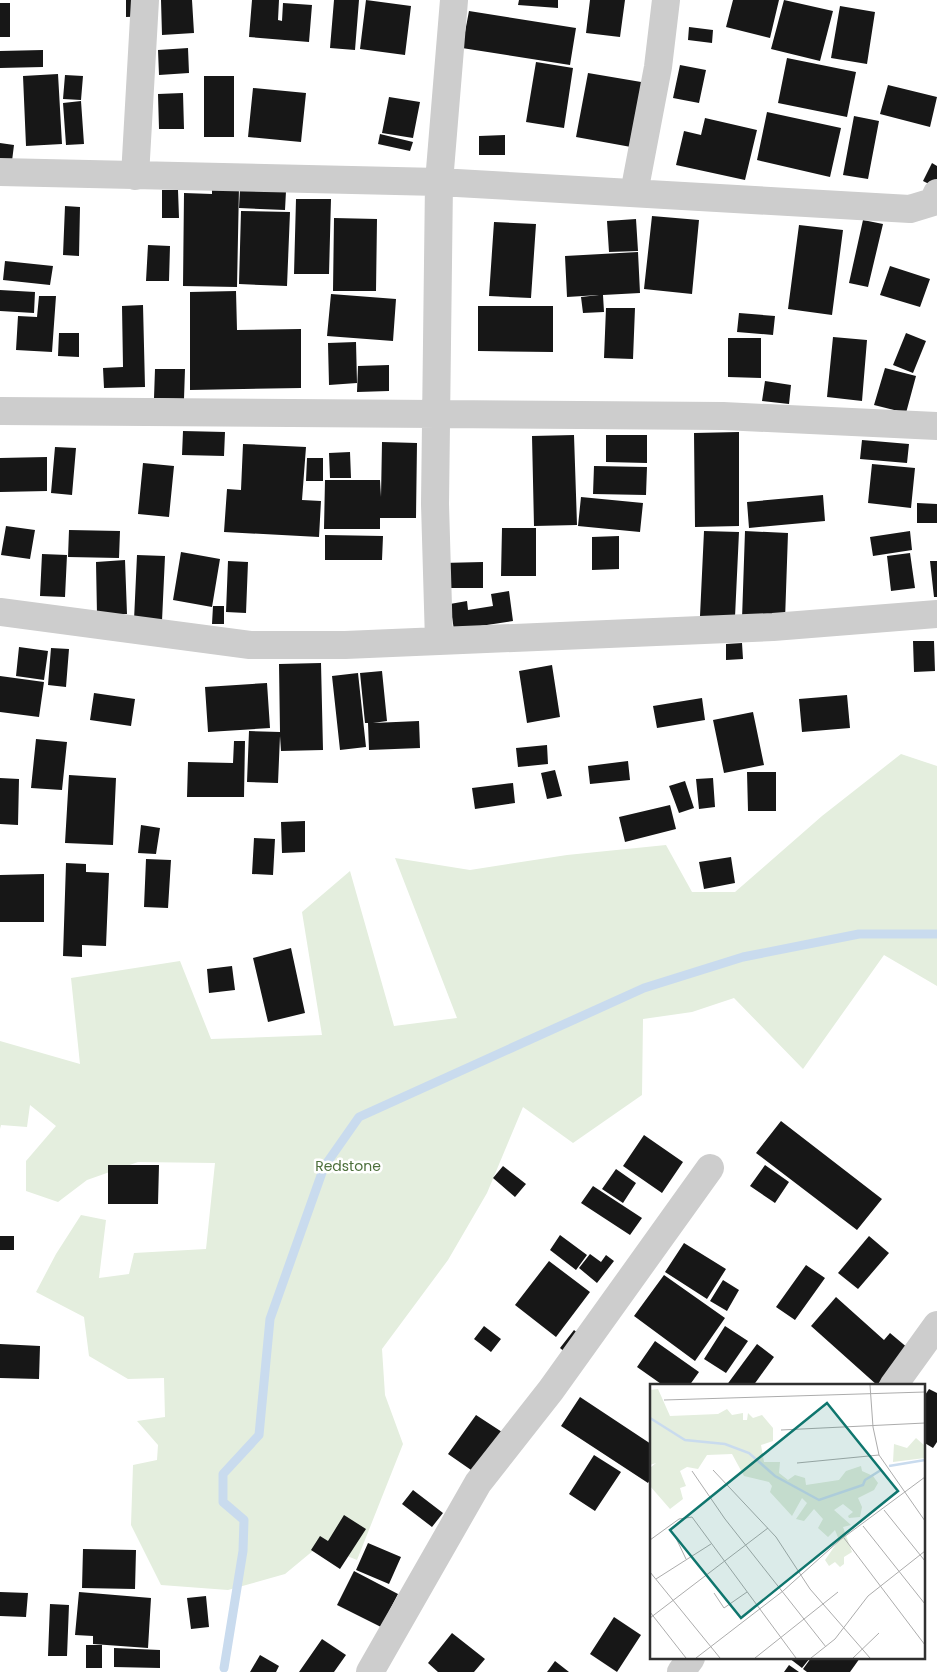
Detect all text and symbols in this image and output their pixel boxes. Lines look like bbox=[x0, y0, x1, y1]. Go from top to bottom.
park label: Redstone bbox=[315, 1156, 381, 1176]
inset map bbox=[650, 1384, 924, 1660]

